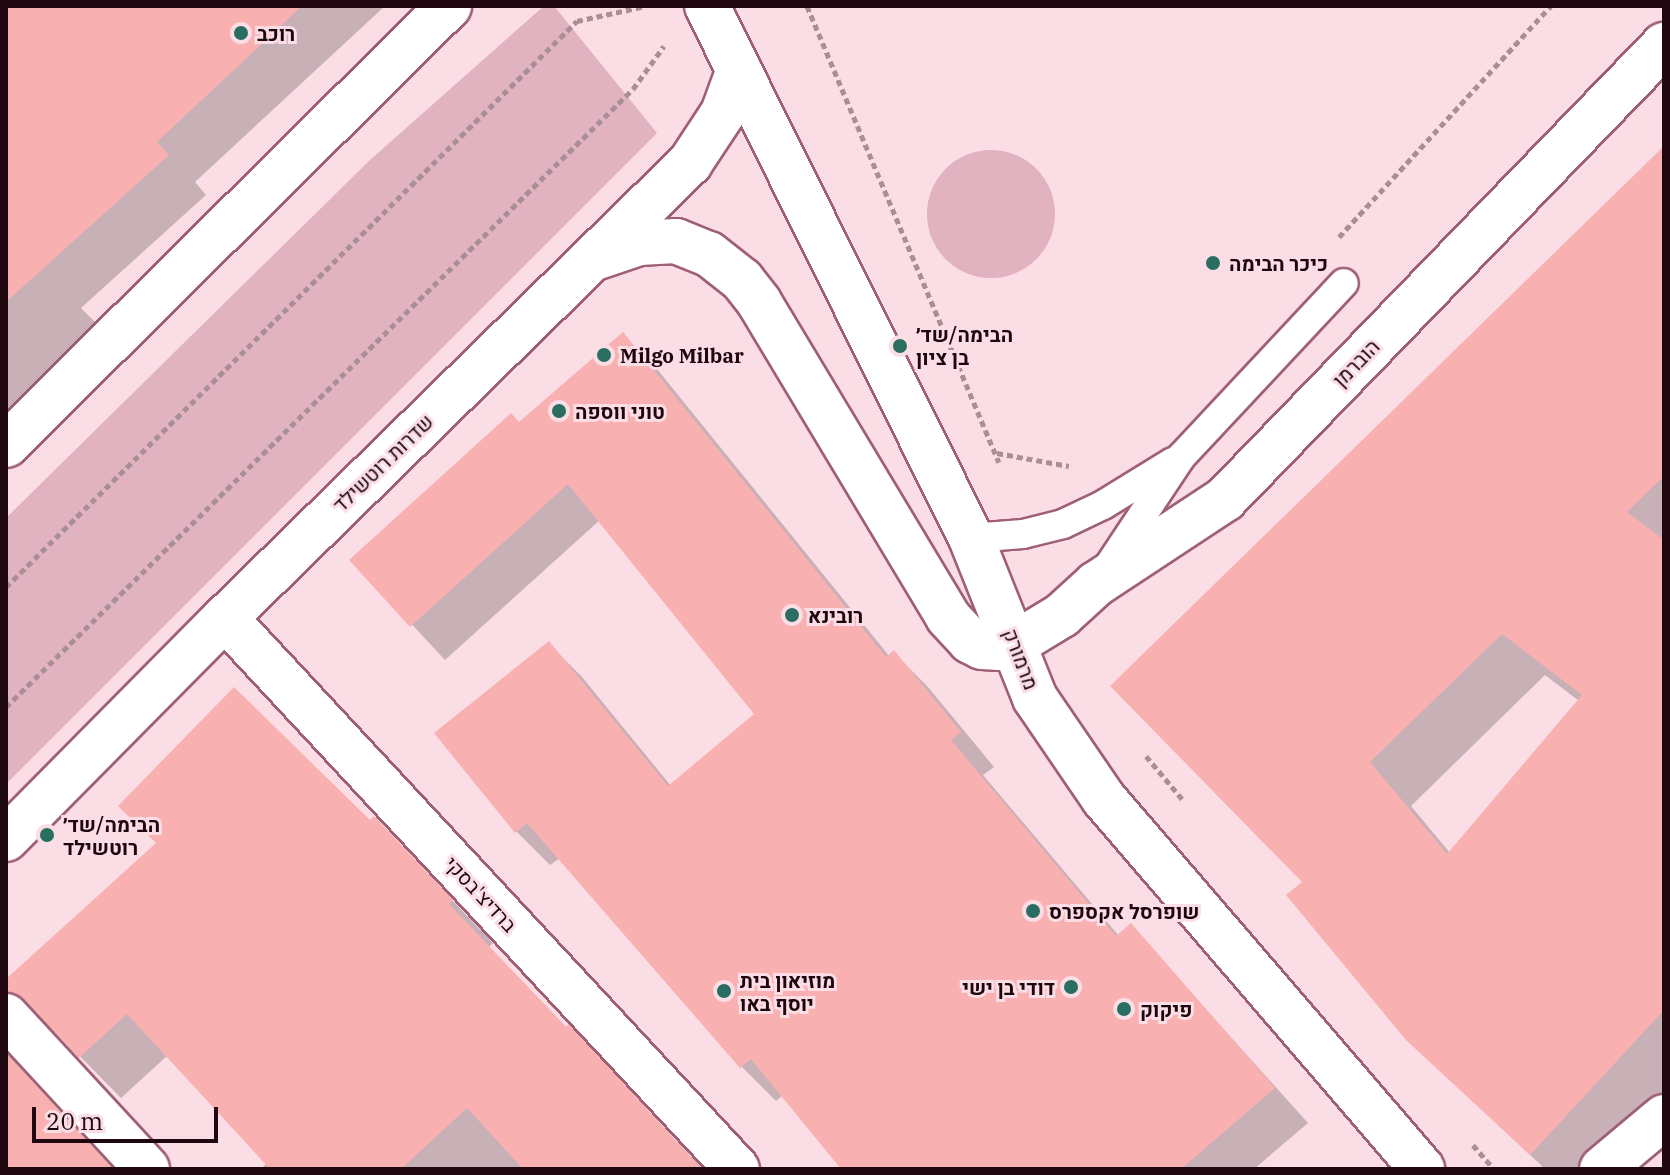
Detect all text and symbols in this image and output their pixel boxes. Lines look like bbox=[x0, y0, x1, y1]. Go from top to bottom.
place label: רוכב bbox=[257, 21, 295, 45]
marker: רוכב bbox=[232, 24, 250, 42]
place label: כיכר הבימה bbox=[1229, 251, 1328, 275]
marker: כיכר הבימה bbox=[1204, 254, 1222, 272]
place label: הבימה/שד׳ בן ציון bbox=[916, 322, 1013, 369]
street label: הוברמן bbox=[1328, 334, 1384, 392]
marker: הבימה/שד׳ בן ציון bbox=[891, 337, 909, 355]
place label: Milgo Milbar bbox=[620, 343, 744, 367]
marker: Milgo Milbar bbox=[595, 346, 613, 364]
place label: טוני ווספה bbox=[575, 399, 665, 423]
marker: טוני ווספה bbox=[550, 402, 568, 420]
street label: שדרות רוטשילד bbox=[328, 409, 438, 517]
place label: רובינא bbox=[808, 603, 863, 627]
marker: רובינא bbox=[783, 606, 801, 624]
street label: מרמורק bbox=[998, 625, 1044, 693]
place label: הבימה/שד׳ רוטשילד bbox=[63, 812, 160, 859]
marker: הבימה/שד׳ רוטשילד bbox=[38, 826, 56, 844]
street label: ברדיצ'בסקי bbox=[440, 851, 522, 937]
place label: שופרסל אקספרס bbox=[1049, 899, 1199, 923]
marker: שופרסל אקספרס bbox=[1024, 902, 1042, 920]
place label: מוזיאון בית יוסף באו bbox=[740, 968, 835, 1015]
place label: דודי בן ישי bbox=[962, 975, 1055, 999]
marker: דודי בן ישי bbox=[1062, 978, 1080, 996]
marker: מוזיאון בית יוסף באו bbox=[715, 982, 733, 1000]
place label: פיקוק bbox=[1140, 997, 1192, 1021]
marker: פיקוק bbox=[1115, 1000, 1133, 1018]
scale bar bbox=[36, 1091, 222, 1141]
text: 20 m bbox=[46, 1105, 103, 1137]

